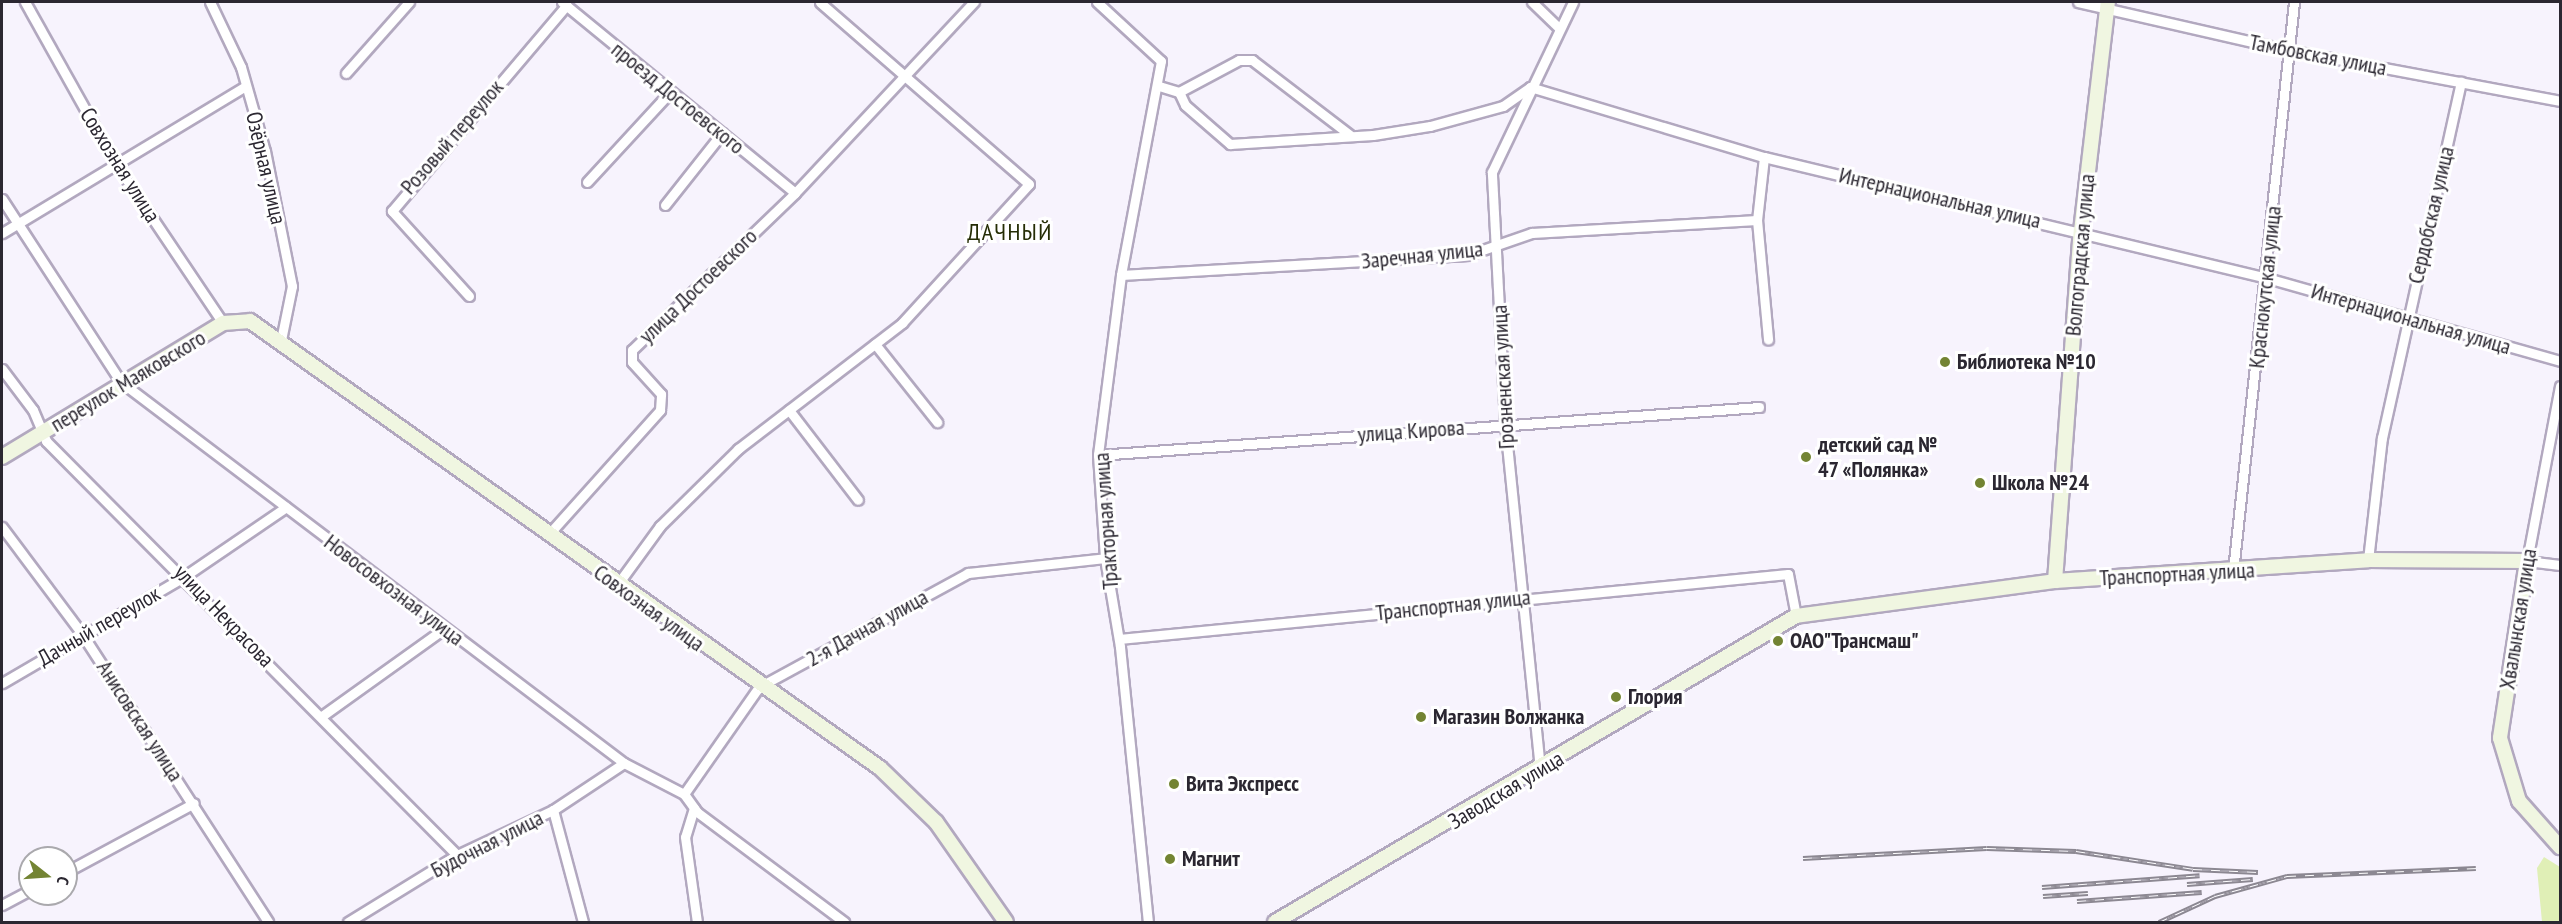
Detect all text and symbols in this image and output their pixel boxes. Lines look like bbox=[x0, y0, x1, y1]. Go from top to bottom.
street label: Тамбовская улица bbox=[2247, 29, 2389, 81]
street label: проезд Достоевского bbox=[606, 36, 750, 160]
street label: Розовый переулок bbox=[395, 74, 509, 200]
street label: Совхозная улица bbox=[74, 103, 166, 227]
street label: Озёрная улица bbox=[240, 109, 292, 227]
street label: Сердобская улица bbox=[2402, 144, 2460, 286]
street label: Интернациональная улица bbox=[1836, 162, 2044, 234]
street label: Волгоградская улица bbox=[2060, 173, 2100, 337]
street label: Краснокутская улица bbox=[2243, 204, 2287, 370]
district label: ДАЧНЫЙ bbox=[967, 218, 1053, 246]
street label: улица Достоевского bbox=[633, 223, 763, 349]
street label: Заречная улица bbox=[1360, 235, 1484, 275]
street label: Интернациональная улица bbox=[2308, 278, 2514, 360]
street label: Грозненская улица bbox=[1486, 304, 1520, 450]
street label: переулок Маяковского bbox=[46, 324, 210, 438]
place label: Библиотека №10 bbox=[1957, 349, 2096, 375]
marker: Библиотека №10 bbox=[1938, 355, 1952, 369]
street label: улица Кирова bbox=[1357, 414, 1465, 448]
place label: детский сад № 47 «Полянка» bbox=[1818, 431, 1937, 482]
marker: детский сад № 47 «Полянка» bbox=[1799, 450, 1813, 464]
street label: Тракторная улица bbox=[1088, 452, 1124, 590]
place label: Школа №24 bbox=[1992, 470, 2089, 496]
marker: Школа №24 bbox=[1973, 476, 1987, 490]
street label: Новосовхозная улица bbox=[319, 529, 469, 651]
street label: Хвалынская улица bbox=[2494, 547, 2542, 691]
street label: Транспортная улица bbox=[2099, 557, 2255, 591]
street label: улица Некрасова bbox=[169, 559, 279, 673]
street label: Совхозная улица bbox=[588, 559, 710, 657]
street label: Дачный переулок bbox=[33, 580, 165, 672]
street label: 2-я Дачная улица bbox=[801, 584, 933, 672]
street label: Транспортная улица bbox=[1374, 584, 1532, 626]
place label: ОАО"Трансмаш" bbox=[1790, 628, 1919, 654]
marker: ОАО"Трансмаш" bbox=[1771, 634, 1785, 648]
street label: Анисовская улица bbox=[91, 656, 189, 786]
place label: Глория bbox=[1628, 684, 1683, 710]
marker: Глория bbox=[1609, 690, 1623, 704]
place label: Магазин Волжанка bbox=[1433, 704, 1584, 730]
marker: Магазин Волжанка bbox=[1414, 710, 1428, 724]
street label: Заводская улица bbox=[1444, 745, 1568, 835]
place label: Вита Экспресс bbox=[1186, 771, 1299, 797]
marker: Вита Экспресс bbox=[1167, 777, 1181, 791]
street label: Будочная улица bbox=[427, 804, 547, 884]
north arrow bbox=[18, 846, 78, 906]
place label: Магнит bbox=[1182, 846, 1240, 872]
marker: Магнит bbox=[1163, 852, 1177, 866]
text: С bbox=[53, 874, 74, 887]

